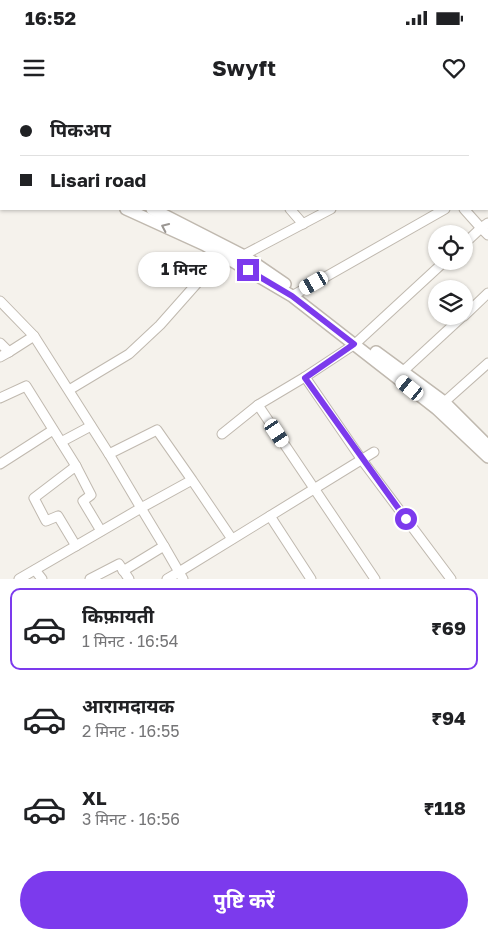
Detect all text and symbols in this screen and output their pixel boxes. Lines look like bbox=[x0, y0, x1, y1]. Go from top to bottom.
text: 16:52 bbox=[25, 6, 76, 29]
icon: menu bbox=[20, 54, 48, 82]
text: Swyft bbox=[212, 54, 276, 81]
icon: heart bbox=[440, 54, 468, 82]
text: पिकअप bbox=[50, 118, 111, 141]
text: Lisari road bbox=[50, 168, 146, 191]
one-way arrow bbox=[161, 223, 170, 233]
map controls bbox=[428, 225, 473, 325]
button: locate bbox=[428, 225, 473, 270]
callout: 1 मिनट bbox=[138, 252, 230, 288]
text: 1 मिनट bbox=[161, 259, 207, 279]
route end bbox=[237, 259, 259, 281]
car bbox=[297, 269, 330, 297]
button: layers bbox=[428, 280, 473, 325]
car bbox=[393, 373, 426, 403]
car bbox=[262, 416, 291, 450]
route start bbox=[395, 508, 417, 530]
text: किफ़ायती bbox=[82, 604, 154, 627]
icon: car bbox=[22, 607, 67, 652]
text: ₹69 bbox=[431, 616, 466, 639]
text: 1 मिनट · 16:54 bbox=[82, 631, 179, 651]
text: आरामदायक bbox=[82, 694, 174, 717]
icon: car bbox=[22, 697, 67, 742]
text: ₹94 bbox=[431, 706, 466, 729]
text: 2 मिनट · 16:55 bbox=[82, 721, 180, 741]
text: XL bbox=[82, 786, 107, 809]
icon: car bbox=[22, 787, 67, 832]
text: ₹118 bbox=[423, 796, 466, 819]
text: 3 मिनट · 16:56 bbox=[82, 809, 180, 829]
button: पुष्टि करें bbox=[20, 871, 468, 929]

